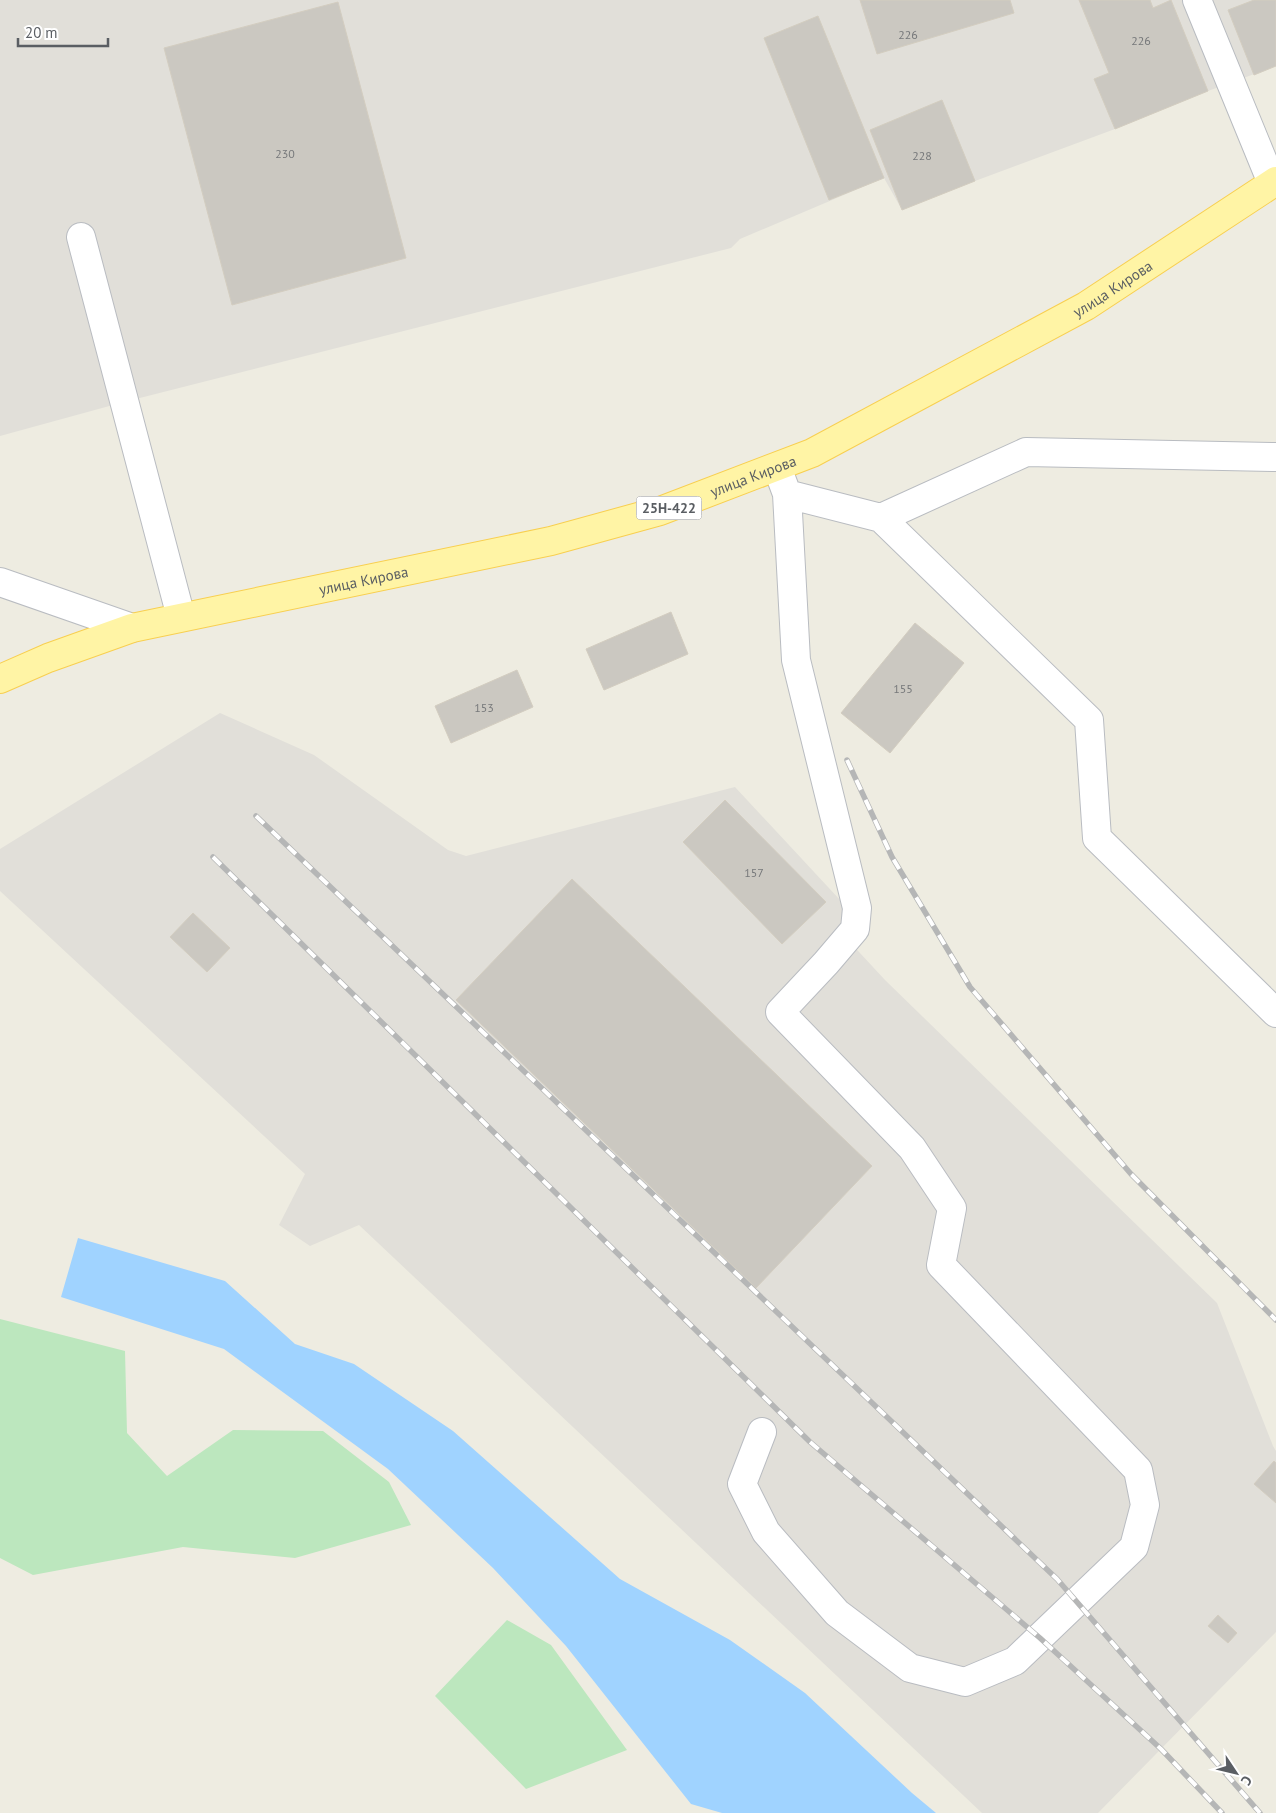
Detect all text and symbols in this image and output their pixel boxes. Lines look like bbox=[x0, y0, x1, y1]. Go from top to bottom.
scale bar bbox=[18, 15, 108, 47]
text: 20 m bbox=[25, 23, 58, 42]
house number: 226 bbox=[898, 27, 918, 42]
house number: 226 bbox=[1131, 33, 1151, 48]
house number: 230 bbox=[275, 146, 295, 161]
house number: 228 bbox=[912, 148, 932, 163]
street label: улица Кирова bbox=[1070, 256, 1156, 321]
street label: улица Кирова bbox=[707, 451, 799, 501]
road number: 25Н-422 bbox=[636, 496, 702, 520]
street label: улица Кирова bbox=[317, 561, 410, 598]
house number: 155 bbox=[893, 681, 913, 696]
house number: 153 bbox=[474, 700, 494, 715]
house number: 157 bbox=[744, 865, 764, 880]
north arrow bbox=[1211, 1748, 1261, 1798]
text: С bbox=[1237, 1772, 1256, 1789]

